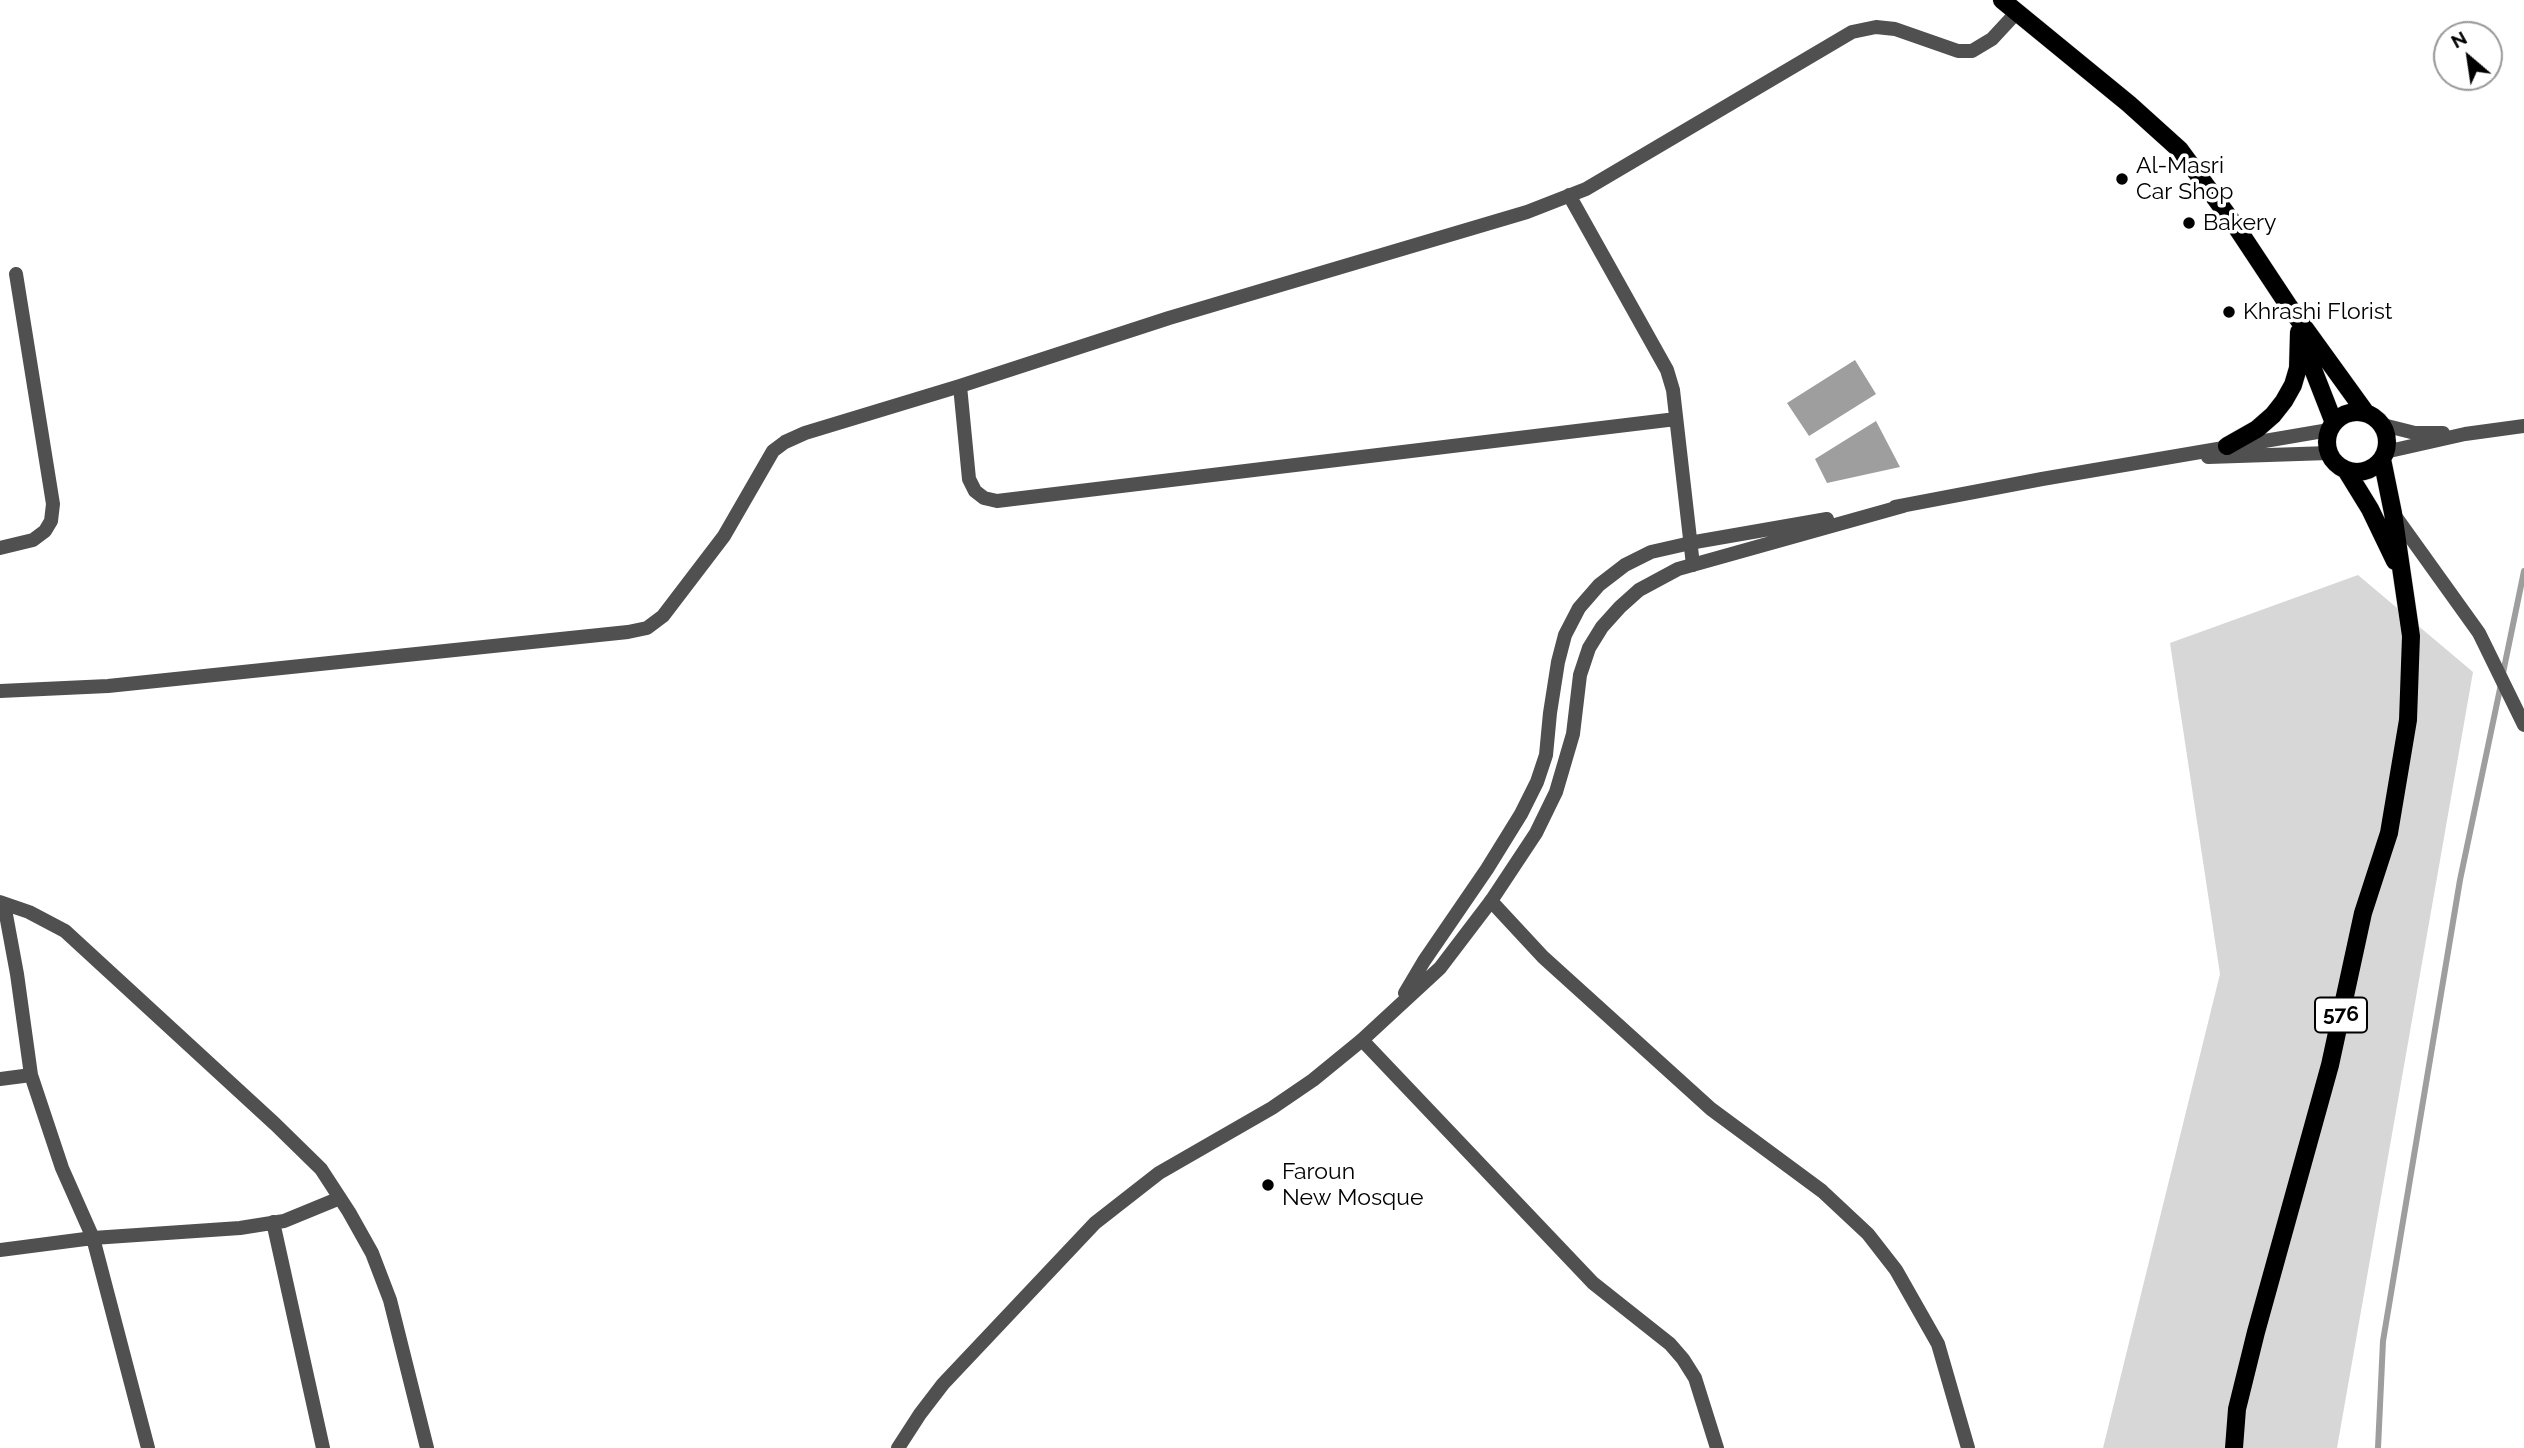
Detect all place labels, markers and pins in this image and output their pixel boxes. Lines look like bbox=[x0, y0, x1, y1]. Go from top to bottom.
place label: Al-Masri Car Shop bbox=[2136, 152, 2233, 206]
marker: Al-Masri Car Shop bbox=[2114, 171, 2130, 187]
place label: Bakery bbox=[2203, 209, 2276, 237]
marker: Bakery bbox=[2181, 215, 2197, 231]
place label: Khrashi Florist bbox=[2243, 298, 2393, 326]
marker: Khrashi Florist bbox=[2221, 304, 2237, 320]
place label: Faroun New Mosque bbox=[1282, 1158, 1423, 1212]
marker: Faroun New Mosque bbox=[1260, 1177, 1276, 1193]

